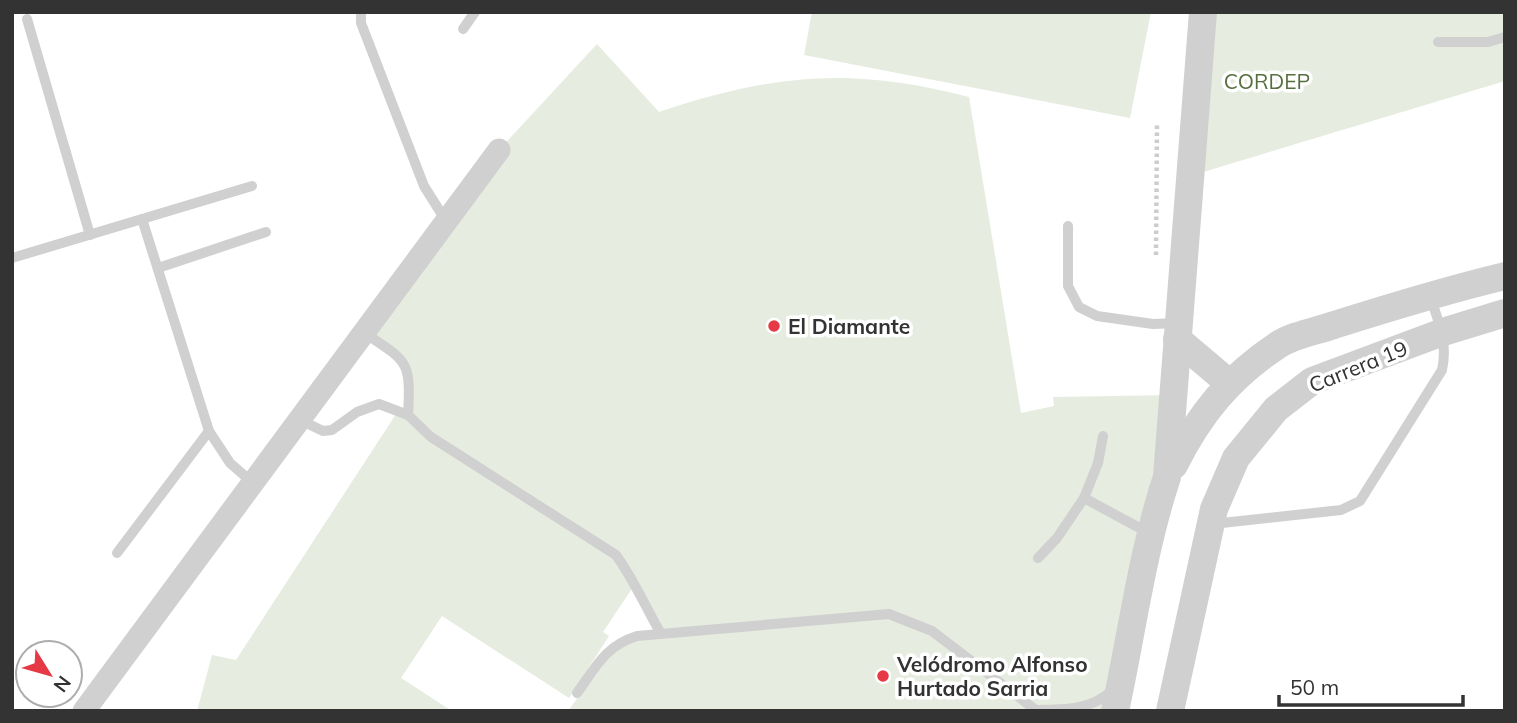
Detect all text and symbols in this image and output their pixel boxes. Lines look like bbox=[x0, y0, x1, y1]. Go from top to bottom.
park label: CORDEP bbox=[1224, 68, 1310, 94]
place label: El Diamante bbox=[788, 313, 910, 339]
marker: El Diamante bbox=[766, 318, 782, 334]
street label: Carrera 19 bbox=[1305, 334, 1411, 398]
north arrow bbox=[14, 639, 84, 709]
place label: Velódromo Alfonso Hurtado Sarria bbox=[896, 651, 1088, 701]
scale bar bbox=[1279, 664, 1463, 708]
marker: Velódromo Alfonso Hurtado Sarria bbox=[875, 668, 891, 684]
text: N bbox=[49, 671, 76, 697]
text: 50 m bbox=[1290, 674, 1339, 700]

